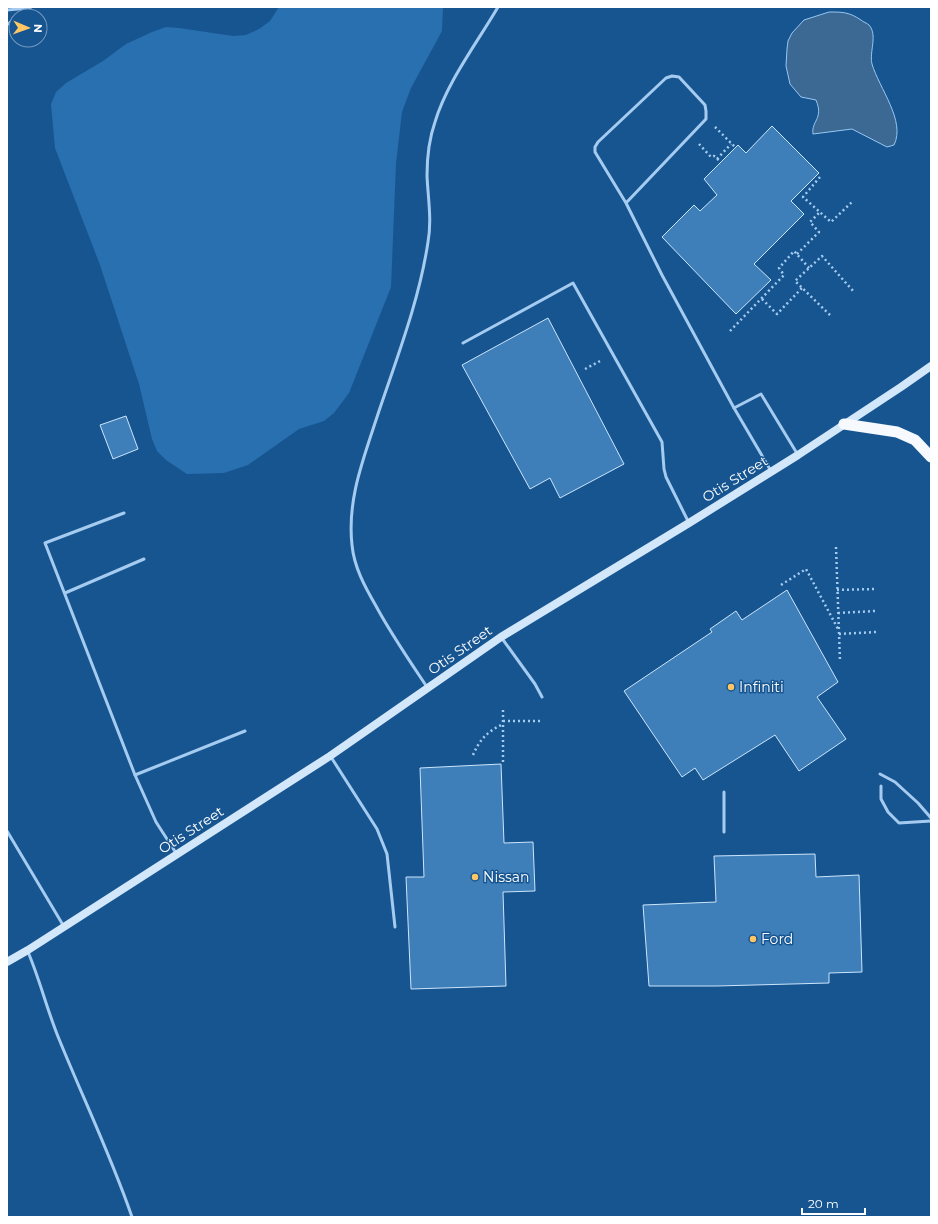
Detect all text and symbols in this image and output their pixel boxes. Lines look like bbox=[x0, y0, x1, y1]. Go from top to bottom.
north arrow bbox=[8, 8, 48, 48]
text: N bbox=[31, 24, 45, 33]
street label: Otis Street bbox=[699, 452, 771, 506]
street label: Otis Street bbox=[424, 621, 496, 679]
place label: Infiniti bbox=[739, 678, 784, 696]
marker: Infiniti bbox=[726, 682, 736, 692]
street label: Otis Street bbox=[155, 802, 227, 858]
place label: Nissan bbox=[483, 868, 530, 886]
marker: Nissan bbox=[470, 872, 480, 882]
place label: Ford bbox=[761, 930, 793, 948]
marker: Ford bbox=[748, 934, 758, 944]
scale bar bbox=[802, 1190, 865, 1216]
text: 20 m bbox=[808, 1196, 839, 1211]

